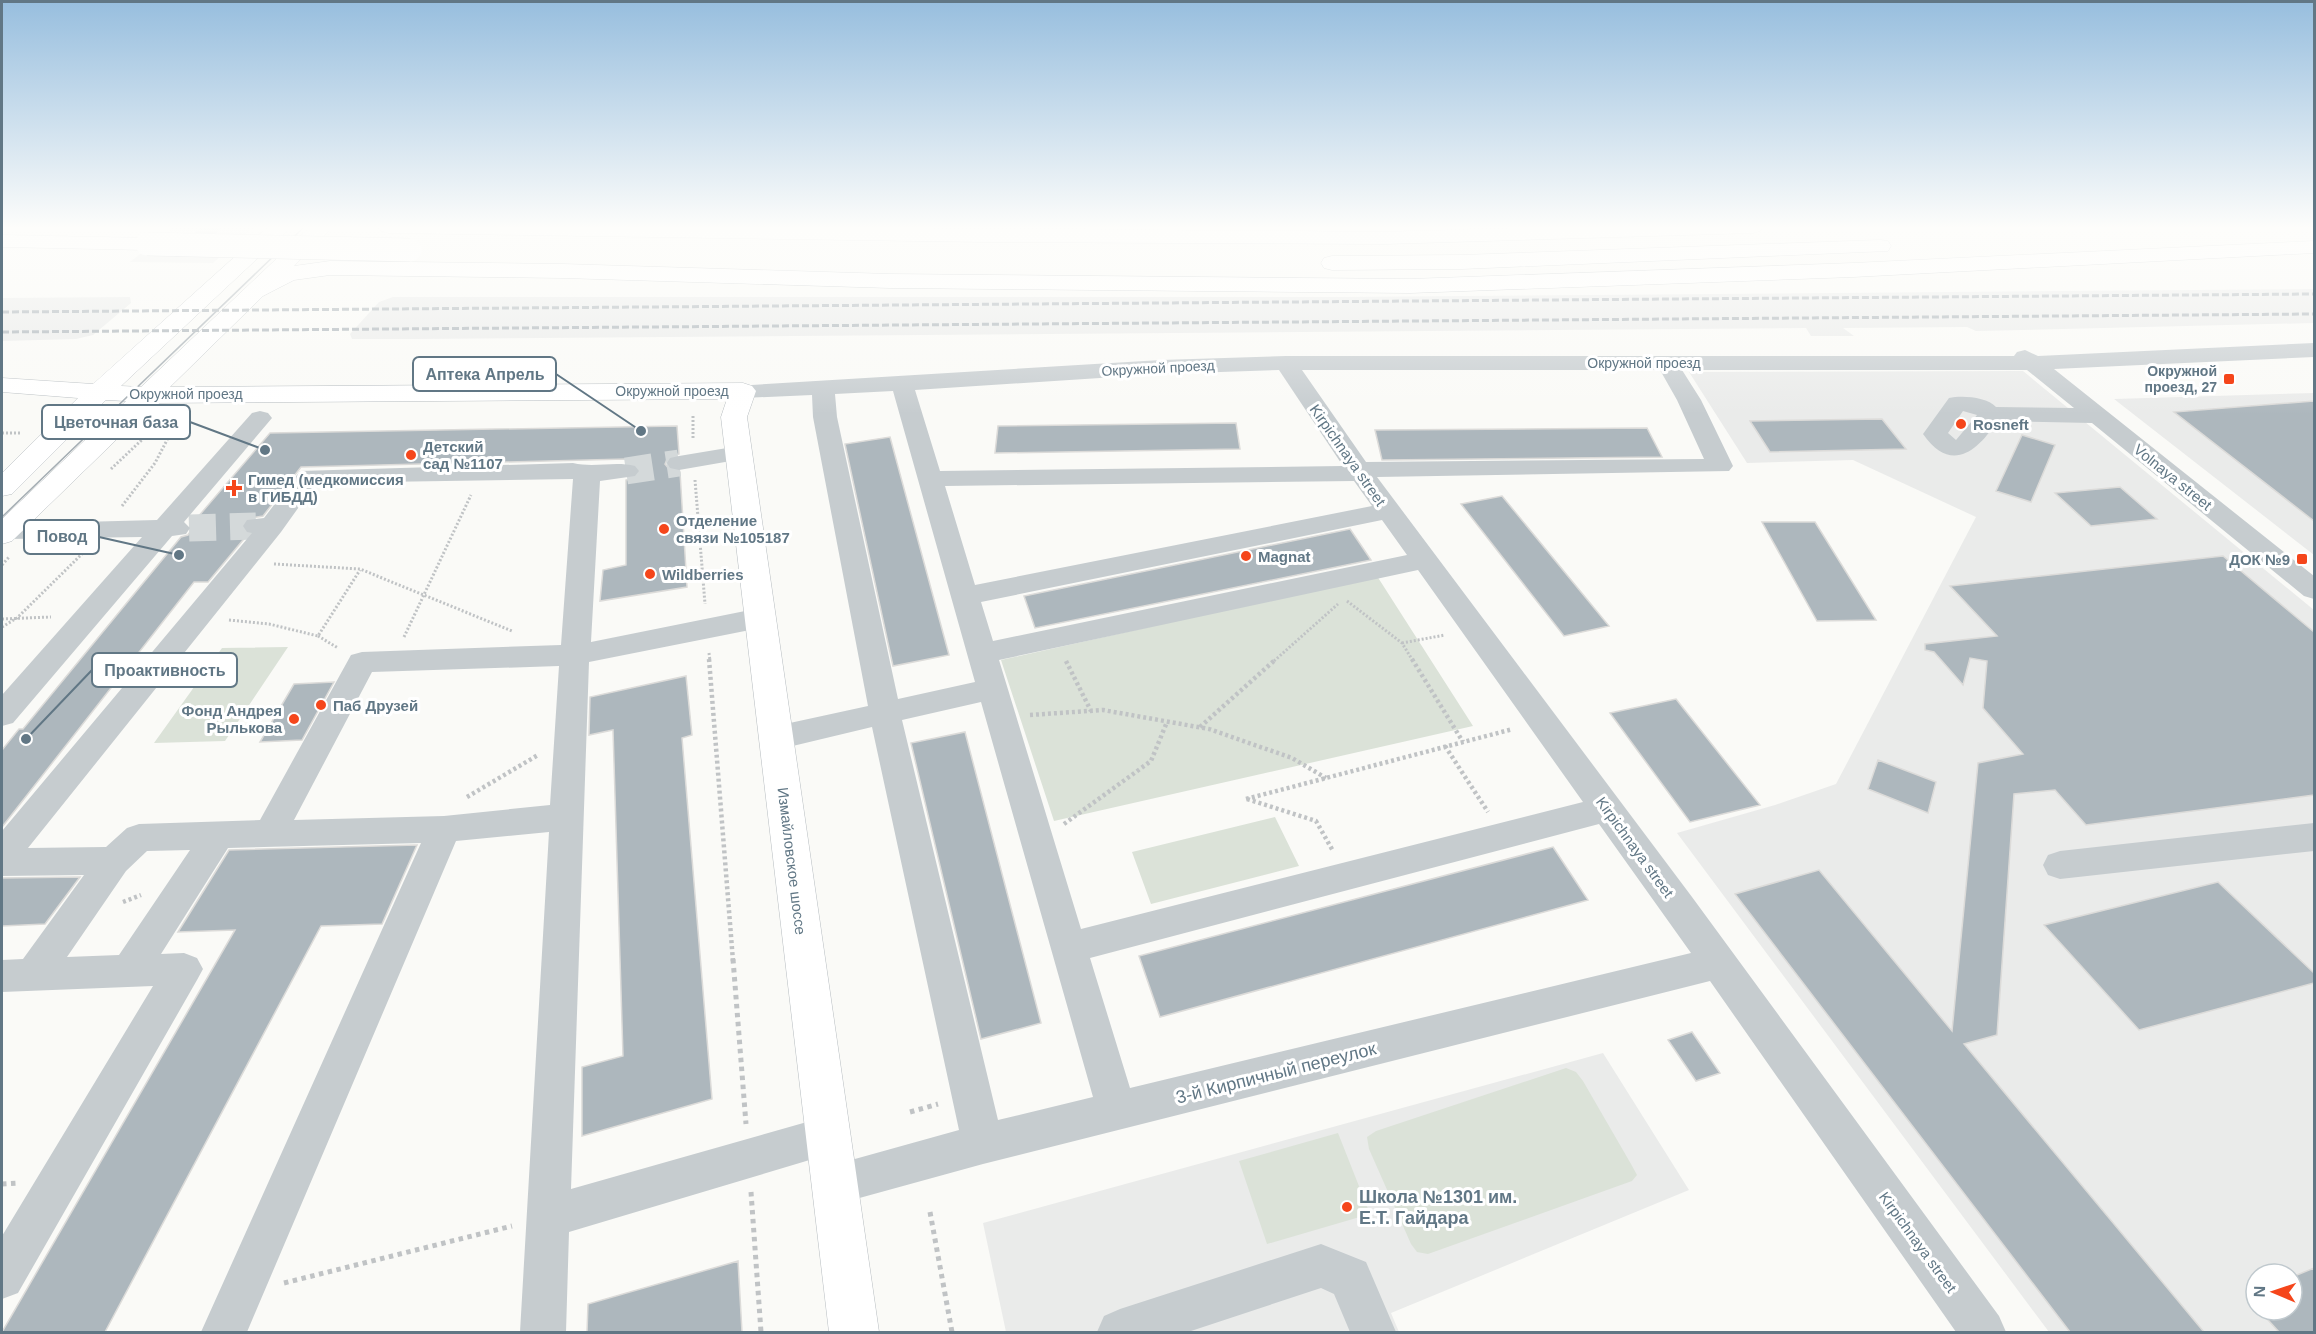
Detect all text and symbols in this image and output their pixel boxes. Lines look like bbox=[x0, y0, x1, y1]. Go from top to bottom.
street label: Окружной проезд bbox=[1587, 355, 1701, 371]
callout: Аптека Апрель bbox=[413, 357, 556, 391]
street label: Окружной проезд bbox=[1101, 357, 1215, 379]
place label: Окружной проезд, 27 bbox=[2144, 363, 2217, 395]
text: Аптека Апрель bbox=[425, 366, 545, 383]
marker: Окружной проезд, 27 bbox=[2222, 372, 2236, 386]
street label: Окружной проезд bbox=[615, 383, 729, 399]
street label: Окружной проезд bbox=[129, 386, 243, 402]
street label: Kirpichnaya street bbox=[1307, 401, 1390, 510]
callout: Цветочная база bbox=[42, 405, 190, 439]
text: Цветочная база bbox=[54, 414, 178, 431]
place label: Rosneft bbox=[1973, 416, 2029, 433]
marker: Rosneft bbox=[1954, 417, 1968, 431]
place label: Детский сад №1107 bbox=[423, 438, 503, 472]
street label: Volnaya street bbox=[2131, 440, 2216, 514]
marker: Детский сад №1107 bbox=[404, 448, 418, 462]
place label: Гимед (медкомиссия в ГИБДД) bbox=[248, 471, 404, 505]
marker: Гимед (медкомиссия в ГИБДД) bbox=[225, 479, 243, 497]
place label: Отделение связи №105187 bbox=[676, 512, 790, 546]
callout: Повод bbox=[24, 520, 99, 554]
marker: Отделение связи №105187 bbox=[657, 522, 671, 536]
text: Повод bbox=[37, 528, 87, 545]
place label: Magnat bbox=[1258, 548, 1311, 565]
marker: Magnat bbox=[1239, 549, 1253, 563]
place label: ДОК №9 bbox=[2229, 551, 2290, 568]
marker: ДОК №9 bbox=[2295, 552, 2309, 566]
place label: Wildberries bbox=[662, 566, 744, 583]
marker: Wildberries bbox=[643, 567, 657, 581]
callout: Проактивность bbox=[92, 653, 237, 687]
text: Проактивность bbox=[104, 662, 226, 679]
place label: Паб Друзей bbox=[333, 697, 418, 714]
marker: Паб Друзей bbox=[314, 698, 328, 712]
place label: Фонд Андрея Рылькова bbox=[182, 702, 283, 736]
marker: Фонд Андрея Рылькова bbox=[287, 712, 301, 726]
street label: Измайловское шоссе bbox=[775, 786, 809, 936]
street label: Kirpichnaya street bbox=[1593, 793, 1678, 901]
street label: 3-й Кирпичный переулок bbox=[1174, 1038, 1378, 1108]
place label: Школа №1301 им. Е.Т. Гайдара bbox=[1359, 1187, 1517, 1228]
street label: Kirpichnaya street bbox=[1876, 1188, 1961, 1296]
marker: Школа №1301 им. Е.Т. Гайдара bbox=[1340, 1200, 1354, 1214]
north arrow bbox=[2244, 1262, 2304, 1322]
text: N bbox=[2251, 1285, 2268, 1298]

